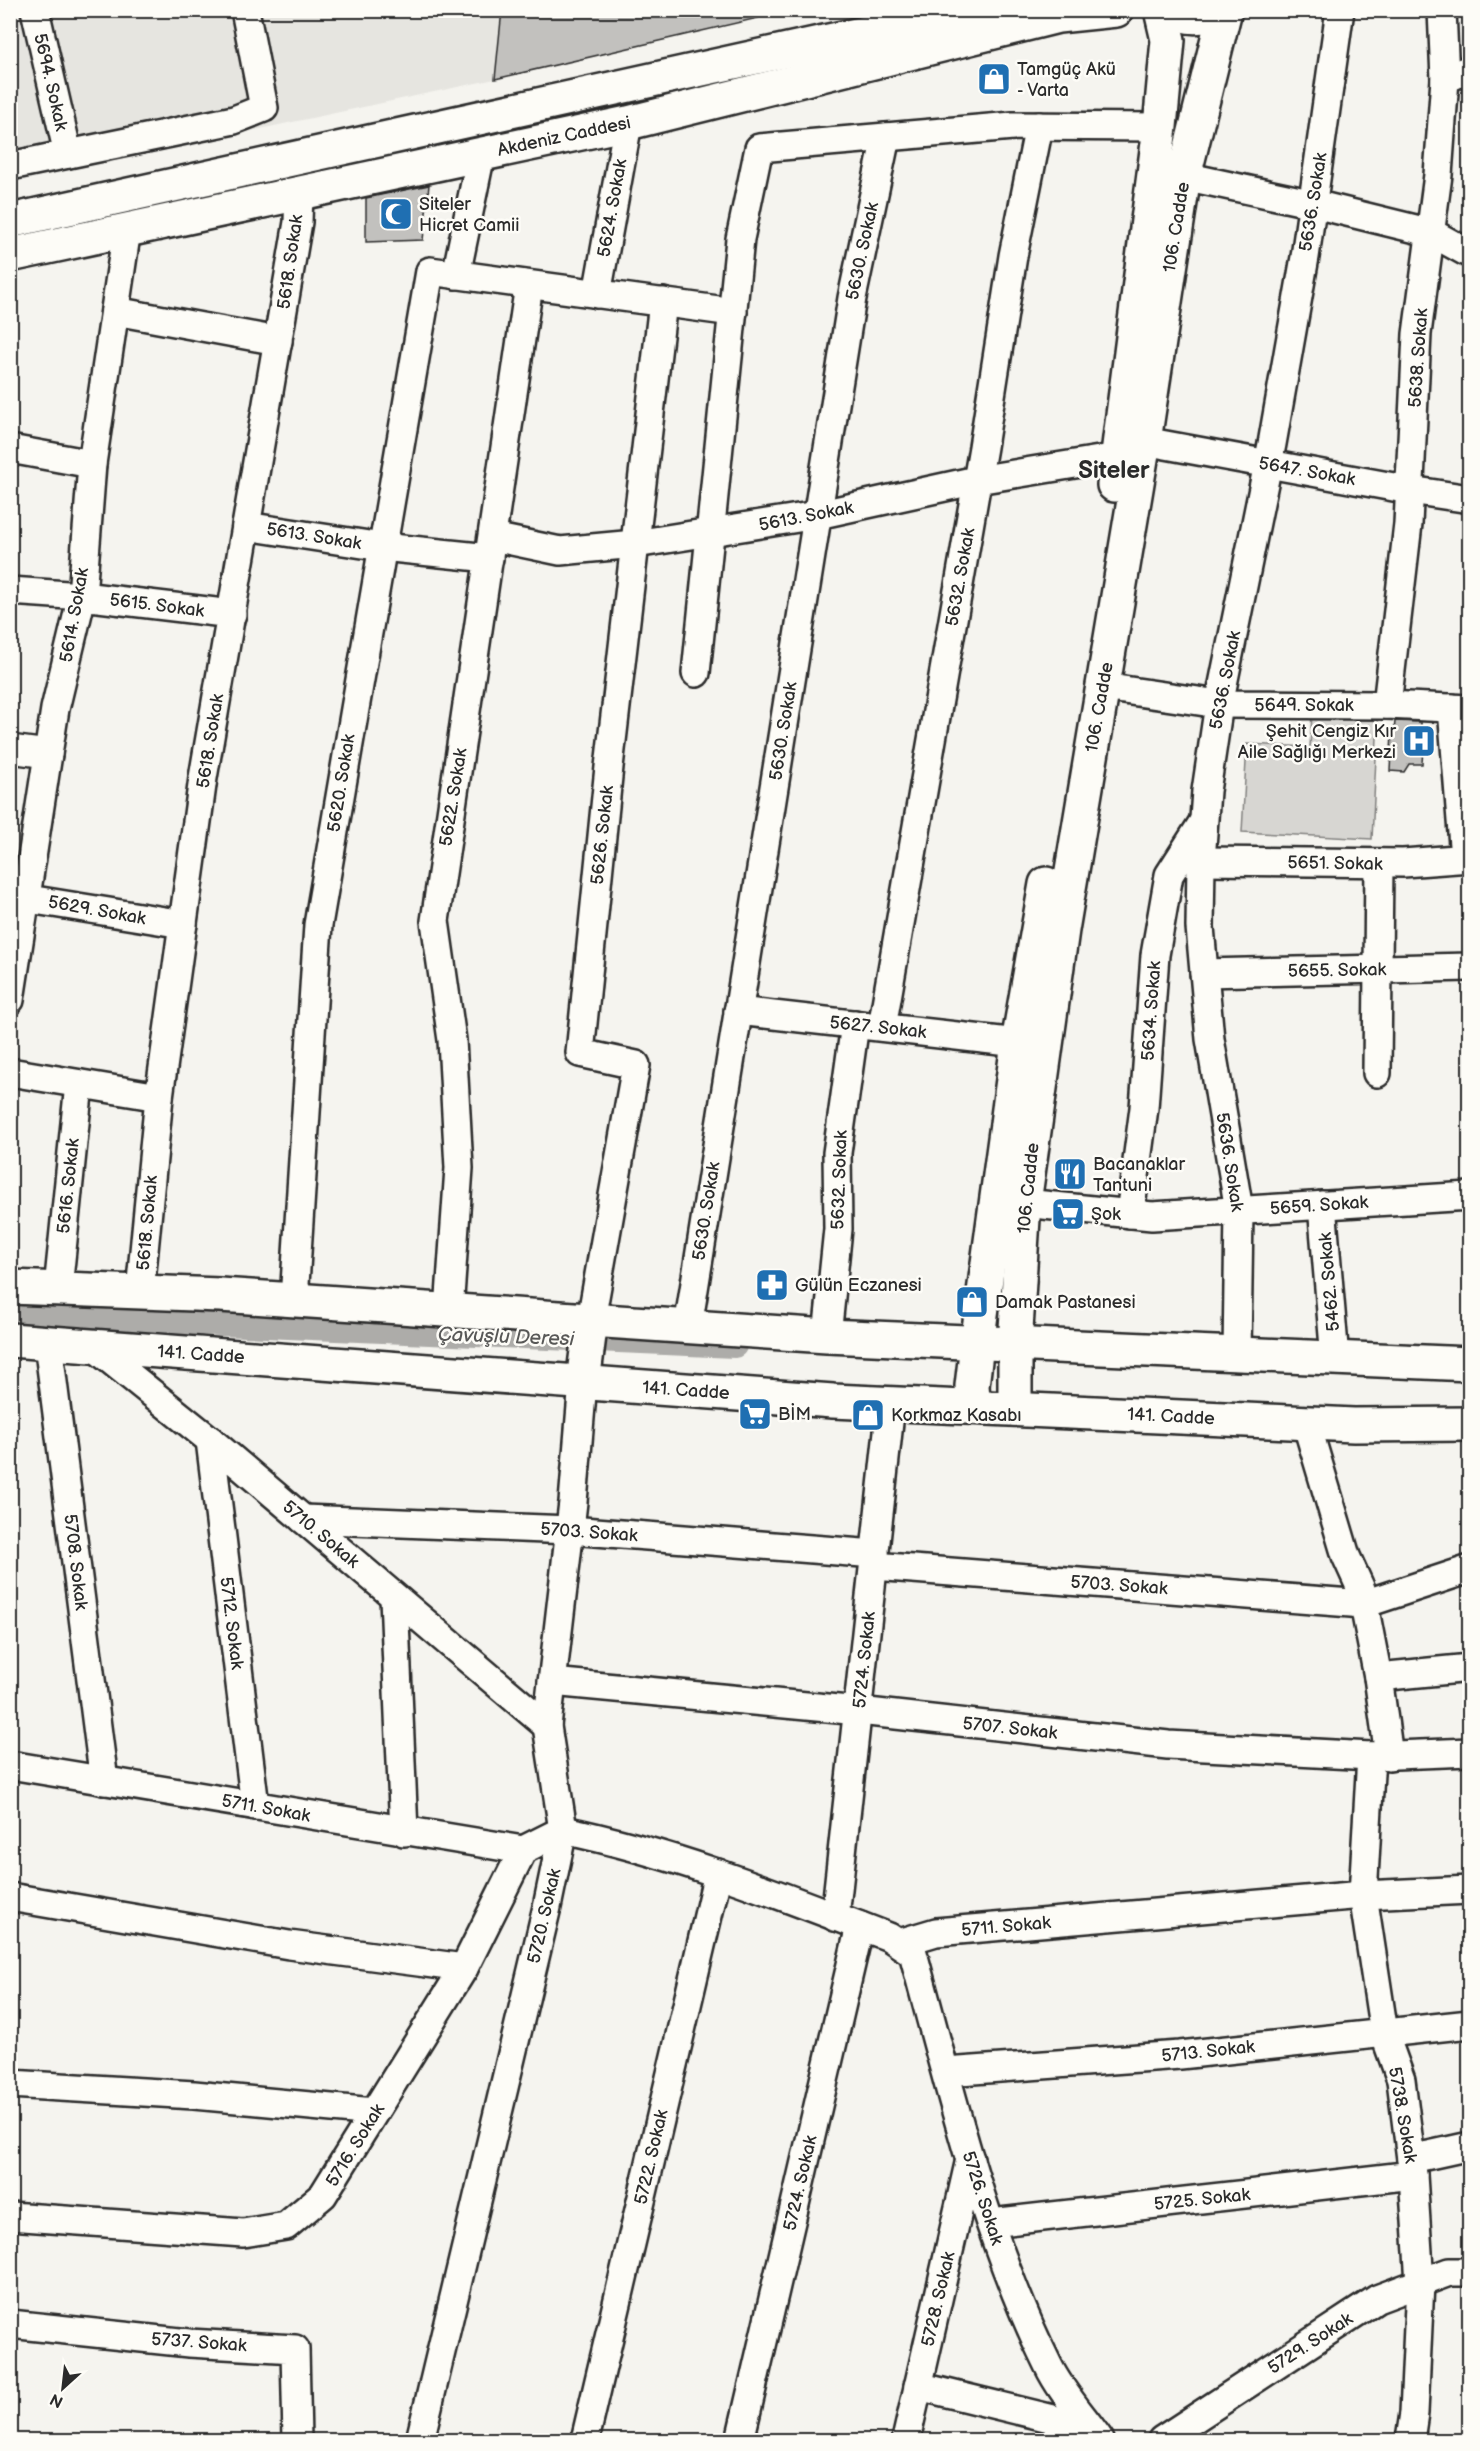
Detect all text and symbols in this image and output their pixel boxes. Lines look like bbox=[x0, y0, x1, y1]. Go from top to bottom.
street label: 5694. Sokak bbox=[29, 31, 72, 133]
place label: Tamgüç Akü - Varta bbox=[1017, 59, 1116, 101]
shop icon: Tamgüç Akü - Varta bbox=[976, 61, 1012, 97]
street label: Akdeniz Caddesi bbox=[496, 112, 633, 161]
street label: 5636. Sokak bbox=[1295, 151, 1332, 253]
street label: 5624. Sokak bbox=[594, 157, 631, 259]
street label: 106. Cadde bbox=[1159, 180, 1194, 274]
place label: Siteler Hicret Camii bbox=[419, 194, 519, 236]
mosque icon: Siteler Hicret Camii bbox=[378, 196, 414, 232]
street label: 5630. Sokak bbox=[842, 200, 883, 302]
street label: 5618. Sokak bbox=[273, 213, 308, 311]
street label: 5638. Sokak bbox=[1405, 307, 1432, 408]
street label: 5647. Sokak bbox=[1257, 453, 1357, 490]
district label: Siteler bbox=[1078, 456, 1150, 485]
street label: 5613. Sokak bbox=[757, 497, 855, 536]
street label: 5613. Sokak bbox=[265, 519, 363, 554]
street label: 5632. Sokak bbox=[941, 526, 980, 628]
street label: 5614. Sokak bbox=[56, 566, 93, 664]
street label: 5615. Sokak bbox=[108, 589, 206, 622]
street label: 5636. Sokak bbox=[1206, 629, 1245, 731]
street label: 106. Cadde bbox=[1081, 660, 1118, 754]
street label: 5630. Sokak bbox=[765, 680, 802, 782]
street label: 5618. Sokak bbox=[193, 692, 228, 790]
street label: 5649. Sokak bbox=[1254, 695, 1354, 716]
place label: Şehit Cengiz Kır Aile Sağlığı Merkezi bbox=[1238, 721, 1396, 763]
hospital icon: Şehit Cengiz Kır Aile Sağlığı Merkezi bbox=[1401, 723, 1437, 759]
street label: 5620. Sokak bbox=[323, 732, 360, 834]
street label: 5622. Sokak bbox=[435, 746, 472, 848]
street label: 5626. Sokak bbox=[587, 784, 618, 886]
street label: 5651. Sokak bbox=[1287, 852, 1383, 875]
street label: 5629. Sokak bbox=[46, 892, 148, 929]
street label: 5655. Sokak bbox=[1288, 959, 1387, 982]
street label: 5634. Sokak bbox=[1138, 960, 1165, 1062]
street label: 5627. Sokak bbox=[828, 1012, 928, 1043]
street label: 5636. Sokak bbox=[1211, 1111, 1248, 1213]
street label: 5632. Sokak bbox=[827, 1130, 852, 1230]
street label: 5616. Sokak bbox=[53, 1137, 84, 1235]
street label: 106. Cadde bbox=[1013, 1141, 1044, 1235]
place label: Bacanaklar Tantuni bbox=[1093, 1154, 1186, 1196]
restaurant icon: Bacanaklar Tantuni bbox=[1052, 1156, 1088, 1192]
street label: 5630. Sokak bbox=[688, 1160, 725, 1262]
street label: 5618. Sokak bbox=[133, 1174, 162, 1271]
street label: 5659. Sokak bbox=[1269, 1192, 1369, 1219]
supermarket icon: Şok bbox=[1050, 1196, 1086, 1232]
place label: Şok bbox=[1091, 1204, 1121, 1225]
street label: 5462. Sokak bbox=[1315, 1231, 1344, 1332]
pharmacy icon: Gülün Eczanesi bbox=[754, 1267, 790, 1303]
place label: Gülün Eczanesi bbox=[795, 1275, 922, 1296]
shop icon: Damak Pastanesi bbox=[954, 1284, 990, 1320]
place label: Damak Pastanesi bbox=[995, 1292, 1136, 1313]
water label: Çavuşlu Deresi bbox=[437, 1323, 576, 1351]
street label: 141. Cadde bbox=[157, 1341, 246, 1368]
street label: 141. Cadde bbox=[642, 1377, 731, 1404]
supermarket icon: BİM bbox=[737, 1396, 773, 1432]
shop icon: Korkmaz Kasabı bbox=[850, 1397, 886, 1433]
place label: BİM bbox=[778, 1403, 811, 1425]
street label: 141. Cadde bbox=[1127, 1404, 1216, 1429]
place label: Korkmaz Kasabı bbox=[891, 1405, 1022, 1426]
street label: 5710. Sokak bbox=[278, 1496, 363, 1573]
street label: 5708. Sokak bbox=[59, 1513, 92, 1612]
street label: 5703. Sokak bbox=[540, 1519, 638, 1546]
street label: 5703. Sokak bbox=[1070, 1572, 1168, 1599]
street label: 5712. Sokak bbox=[215, 1575, 248, 1671]
street label: 5724. Sokak bbox=[849, 1610, 880, 1709]
street label: 5707. Sokak bbox=[961, 1713, 1059, 1744]
street label: 5711. Sokak bbox=[220, 1790, 312, 1827]
street label: 5720. Sokak bbox=[523, 1866, 566, 1966]
street label: 5711. Sokak bbox=[960, 1912, 1052, 1941]
street label: 5713. Sokak bbox=[1160, 2036, 1256, 2067]
street label: 5738. Sokak bbox=[1384, 2065, 1421, 2165]
street label: 5716. Sokak bbox=[322, 2100, 389, 2191]
street label: 5722. Sokak bbox=[630, 2107, 673, 2207]
street label: 5724. Sokak bbox=[779, 2133, 822, 2233]
street label: 5726. Sokak bbox=[957, 2149, 1008, 2248]
street label: 5725. Sokak bbox=[1153, 2184, 1251, 2215]
street label: 5728. Sokak bbox=[917, 2249, 960, 2349]
street label: 5729. Sokak bbox=[1264, 2308, 1357, 2379]
street label: 5737. Sokak bbox=[150, 2329, 248, 2356]
north arrow bbox=[33, 2358, 93, 2418]
text: N bbox=[47, 2389, 67, 2411]

